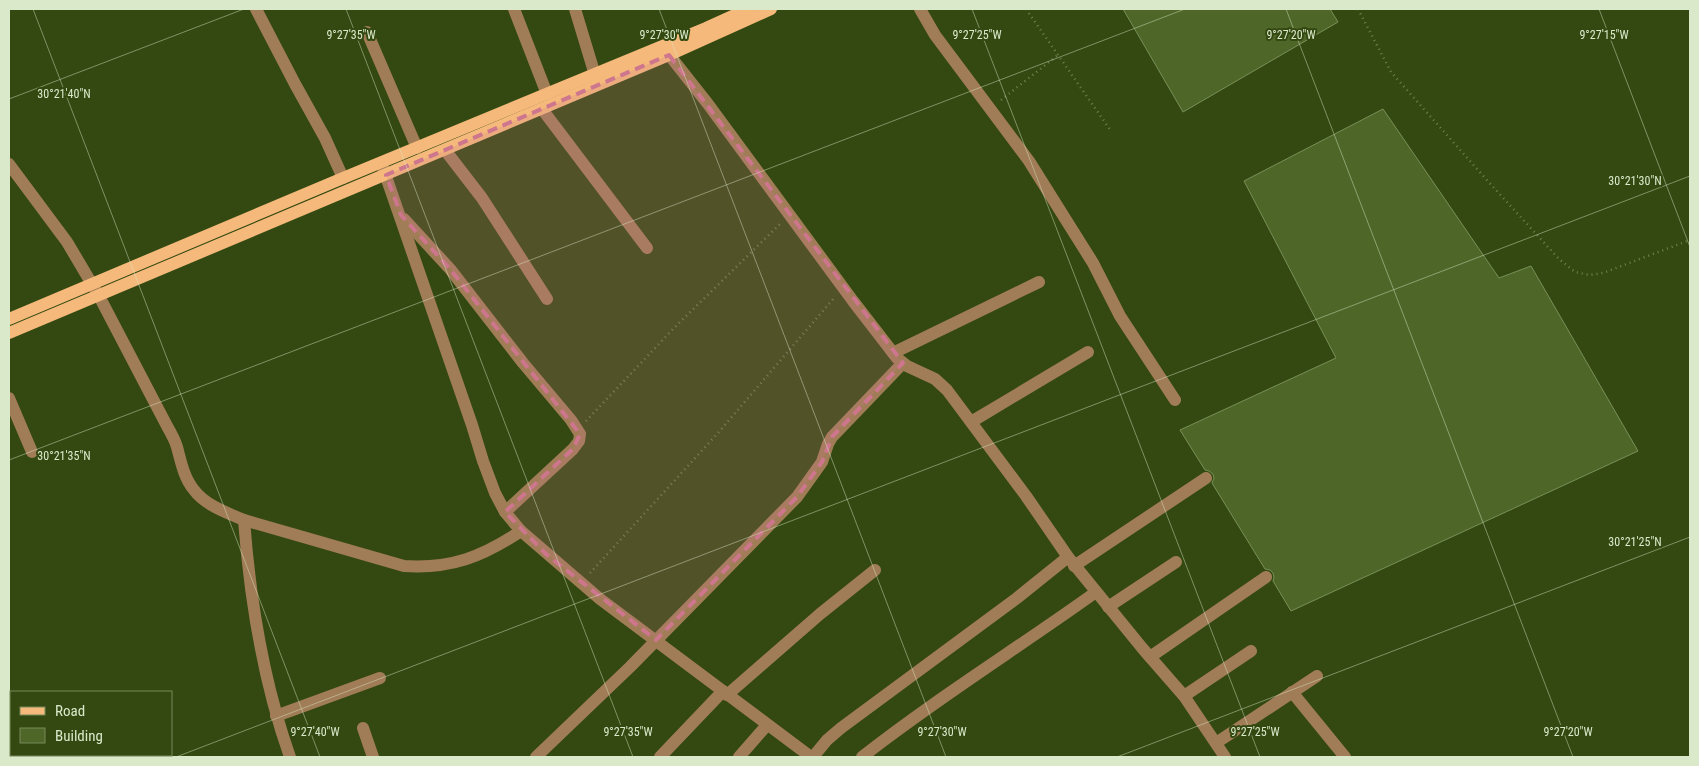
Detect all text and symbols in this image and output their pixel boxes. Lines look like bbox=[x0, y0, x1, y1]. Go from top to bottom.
text: 9°27'35"W bbox=[326, 28, 376, 42]
text: 9°27'30"W bbox=[639, 28, 689, 42]
text: 9°27'25"W bbox=[952, 28, 1002, 42]
text: 9°27'20"W bbox=[1266, 28, 1316, 42]
text: 9°27'15"W bbox=[1579, 28, 1629, 42]
text: 30°21'40"N bbox=[37, 87, 91, 101]
text: 30°21'30"N bbox=[1608, 174, 1662, 188]
text: 30°21'35"N bbox=[37, 449, 91, 463]
text: 30°21'25"N bbox=[1608, 535, 1662, 549]
legend bbox=[10, 691, 172, 756]
text: Road bbox=[55, 702, 85, 720]
text: 9°27'40"W bbox=[290, 725, 340, 739]
text: 9°27'35"W bbox=[603, 725, 653, 739]
text: 9°27'30"W bbox=[917, 725, 967, 739]
text: 9°27'25"W bbox=[1230, 725, 1280, 739]
text: 9°27'20"W bbox=[1543, 725, 1593, 739]
text: Building bbox=[55, 727, 103, 745]

